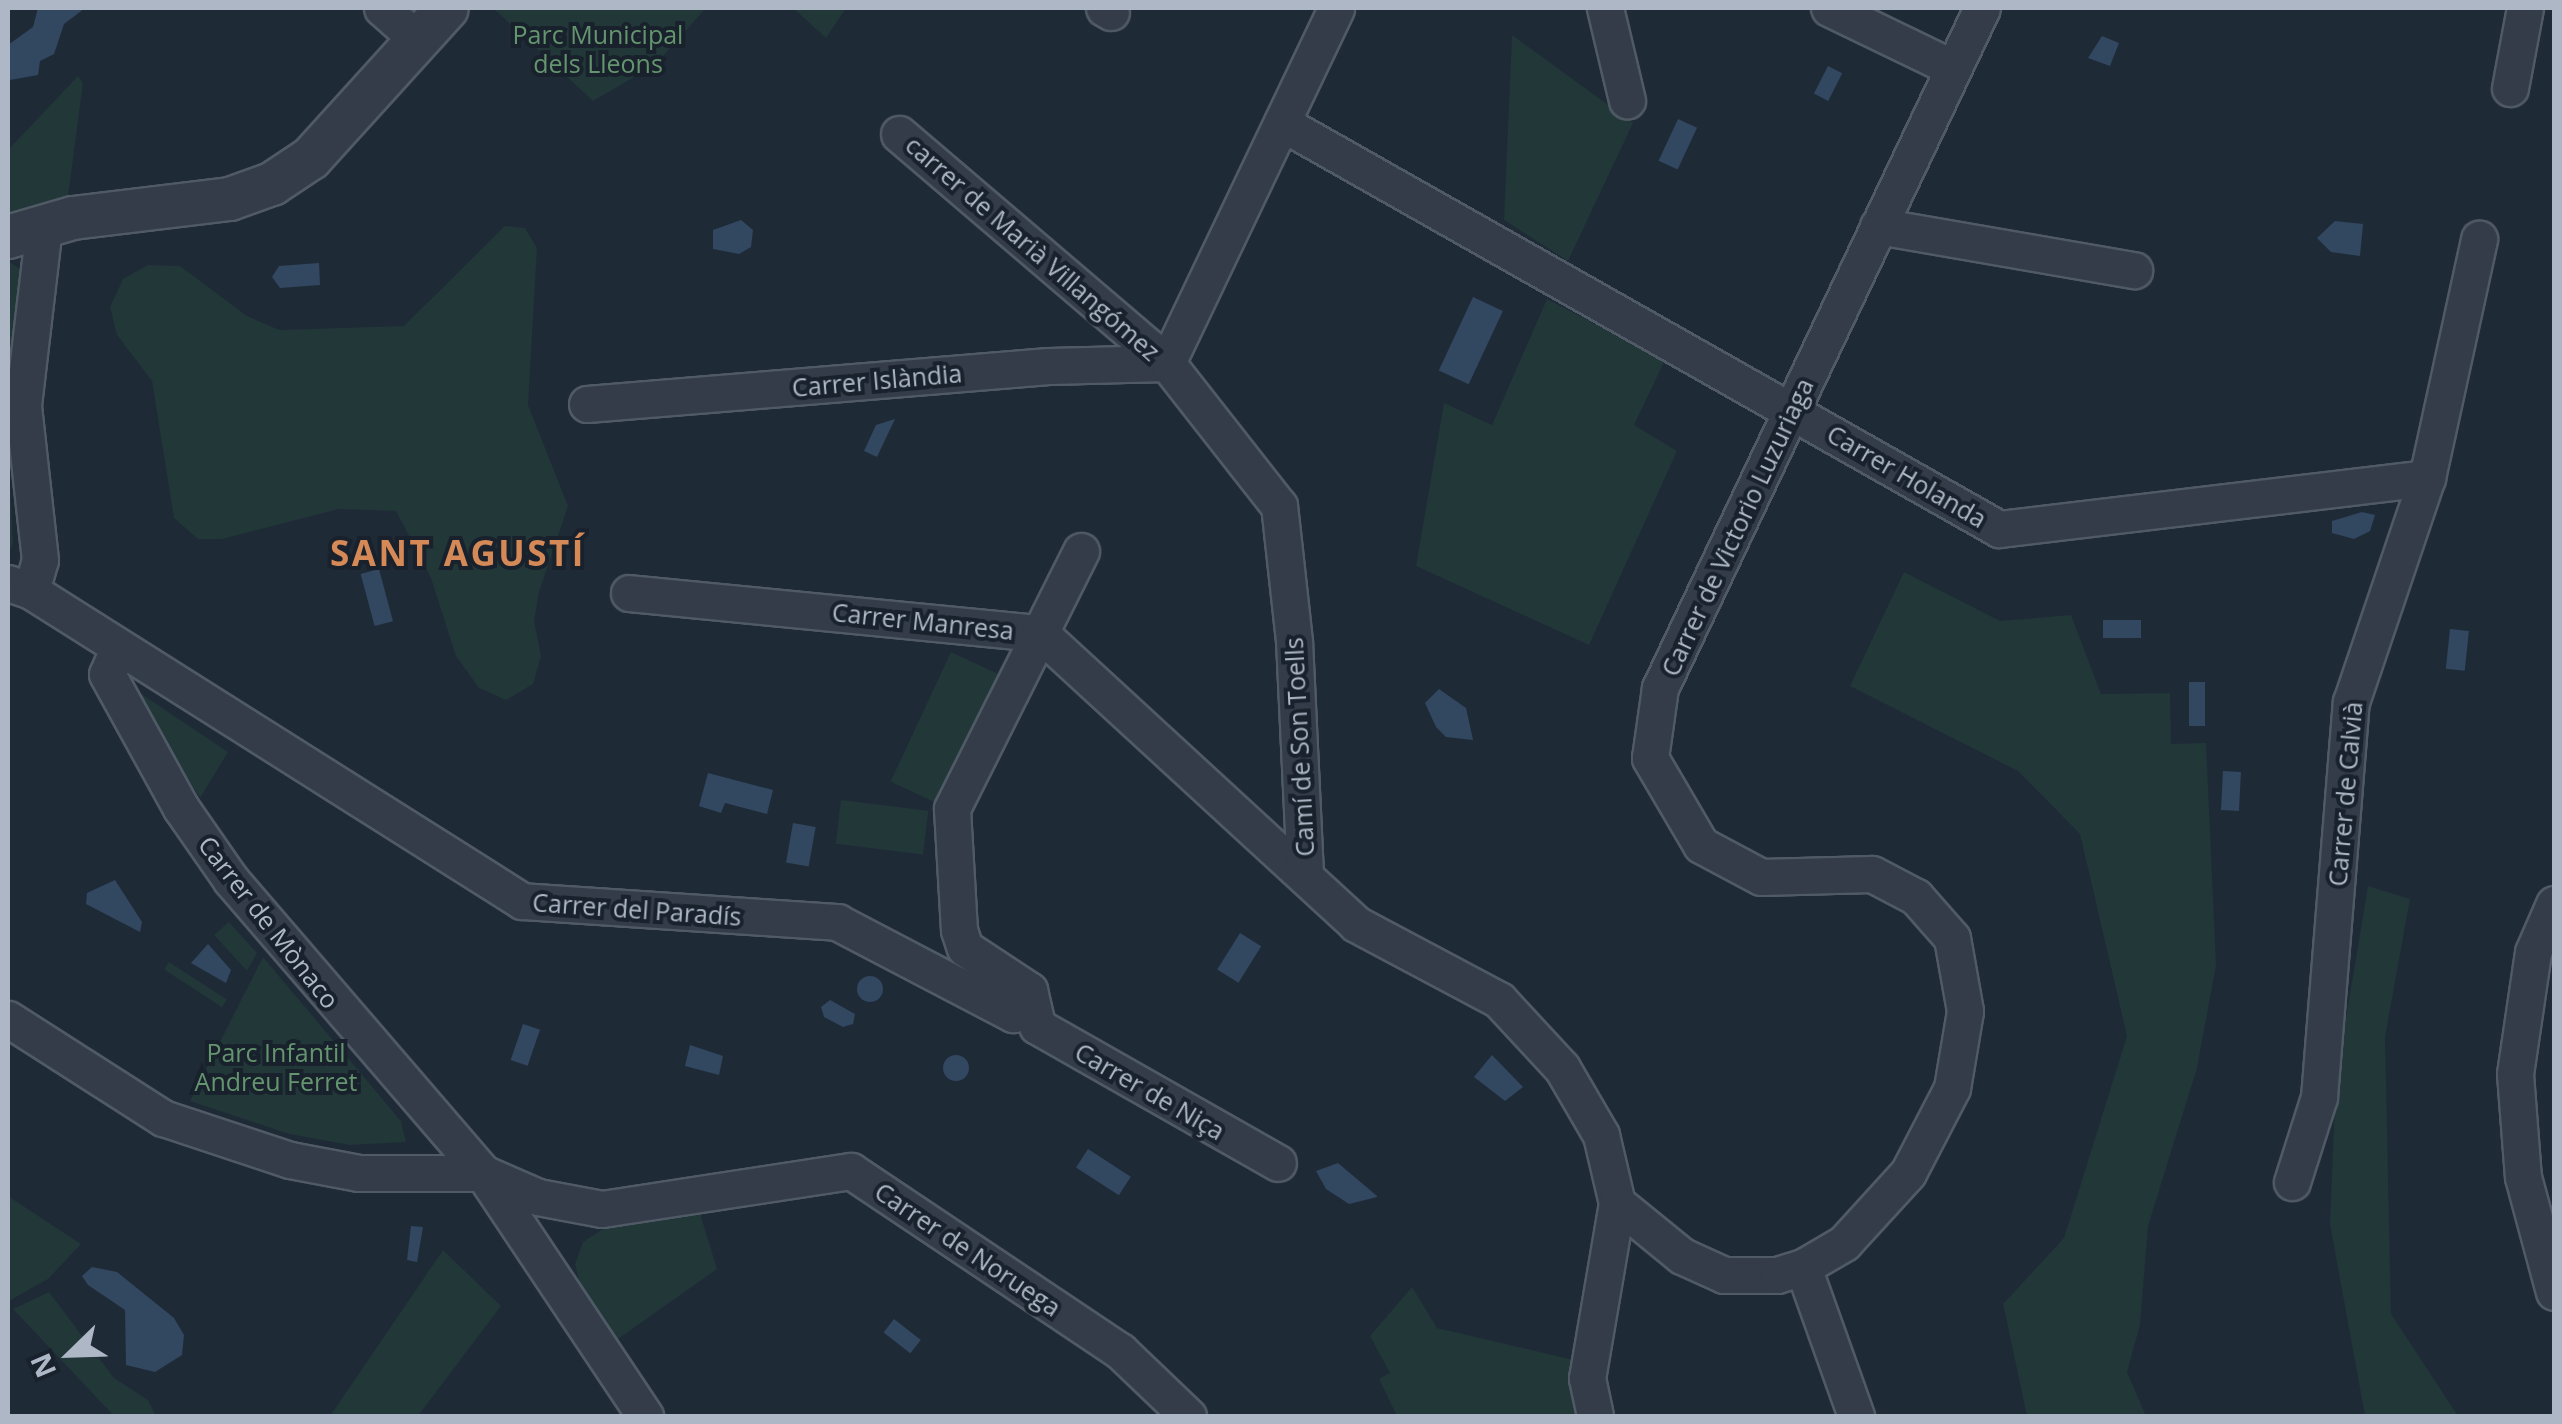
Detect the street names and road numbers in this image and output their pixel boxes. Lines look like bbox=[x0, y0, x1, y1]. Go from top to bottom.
street label: carrer de Marià Villangómez bbox=[900, 129, 1166, 367]
street label: Carrer Islàndia bbox=[791, 358, 963, 402]
street label: Carrer de Victorio Luzuriaga bbox=[1655, 373, 1819, 681]
street label: Carrer Holanda bbox=[1822, 418, 1992, 534]
street label: Carrer Manresa bbox=[831, 597, 1015, 645]
street label: Camí de Son Toells bbox=[1278, 637, 1320, 857]
street label: Carrer de Calvià bbox=[2322, 700, 2368, 888]
street label: Carrer de Mònaco bbox=[192, 830, 346, 1014]
street label: Carrer del Paradís bbox=[531, 887, 743, 931]
street label: Carrer de Niça bbox=[1070, 1036, 1230, 1146]
street label: Carrer de Noruega bbox=[869, 1176, 1067, 1322]

